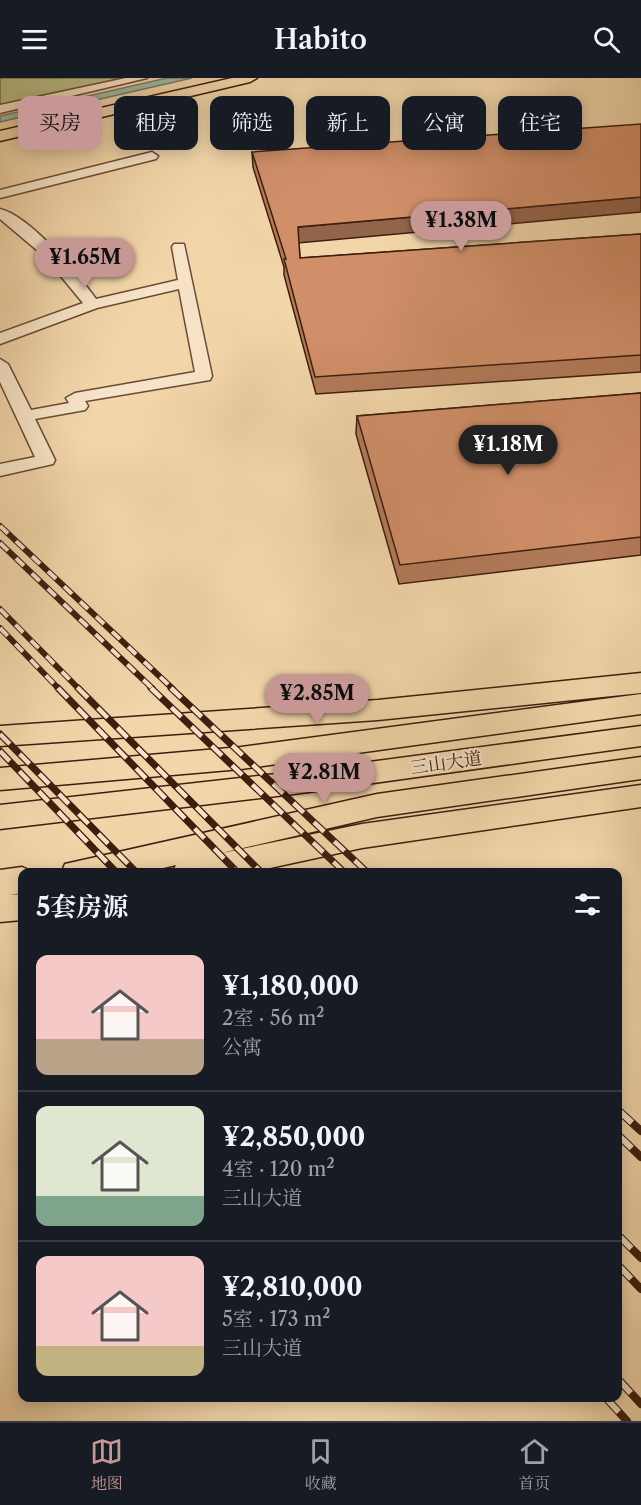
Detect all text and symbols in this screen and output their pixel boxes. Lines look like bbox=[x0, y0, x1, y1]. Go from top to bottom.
icon: menu bbox=[18, 23, 51, 56]
text: Habito bbox=[274, 23, 367, 56]
icon: search bbox=[590, 23, 623, 56]
chip: 买房 bbox=[18, 96, 102, 150]
chip: 租房 bbox=[114, 96, 198, 150]
chip: 筛选 bbox=[210, 96, 294, 150]
chip: 新上 bbox=[306, 96, 390, 150]
chip: 公寓 bbox=[402, 96, 486, 150]
chip: 住宅 bbox=[498, 96, 582, 150]
pin: ¥1.38M bbox=[412, 201, 510, 252]
text: ¥1.38M bbox=[424, 208, 498, 232]
pin: ¥1.65M bbox=[36, 238, 134, 289]
text: ¥1.65M bbox=[49, 245, 121, 269]
pin: ¥1.18M bbox=[459, 425, 557, 476]
text: ¥1.18M bbox=[473, 432, 543, 456]
pin: ¥2.85M bbox=[268, 674, 366, 725]
text: ¥2.85M bbox=[279, 681, 355, 705]
street label: 三山大道 bbox=[409, 747, 483, 779]
pin: ¥2.81M bbox=[275, 753, 373, 804]
text: ¥2.81M bbox=[287, 760, 361, 784]
icon: filters bbox=[571, 888, 604, 921]
text: 5套房源 bbox=[36, 891, 128, 923]
text: ¥1,180,000 bbox=[222, 970, 359, 1002]
icon: home bbox=[84, 979, 156, 1051]
text: 2室 · 56 m² bbox=[222, 1006, 324, 1030]
text: 公寓 bbox=[222, 1035, 262, 1059]
text: ¥2,850,000 bbox=[222, 1121, 365, 1153]
icon: home bbox=[84, 1130, 156, 1202]
text: 4室 · 120 m² bbox=[222, 1157, 335, 1181]
text: 三山大道 bbox=[222, 1186, 302, 1210]
text: ¥2,810,000 bbox=[222, 1271, 363, 1303]
icon: home bbox=[84, 1280, 156, 1352]
text: 5室 · 173 m² bbox=[222, 1307, 331, 1331]
text: 三山大道 bbox=[222, 1336, 302, 1360]
tab: 地图 bbox=[90, 1435, 123, 1494]
tab: 收藏 bbox=[304, 1435, 337, 1494]
tab: 首页 bbox=[518, 1435, 551, 1494]

